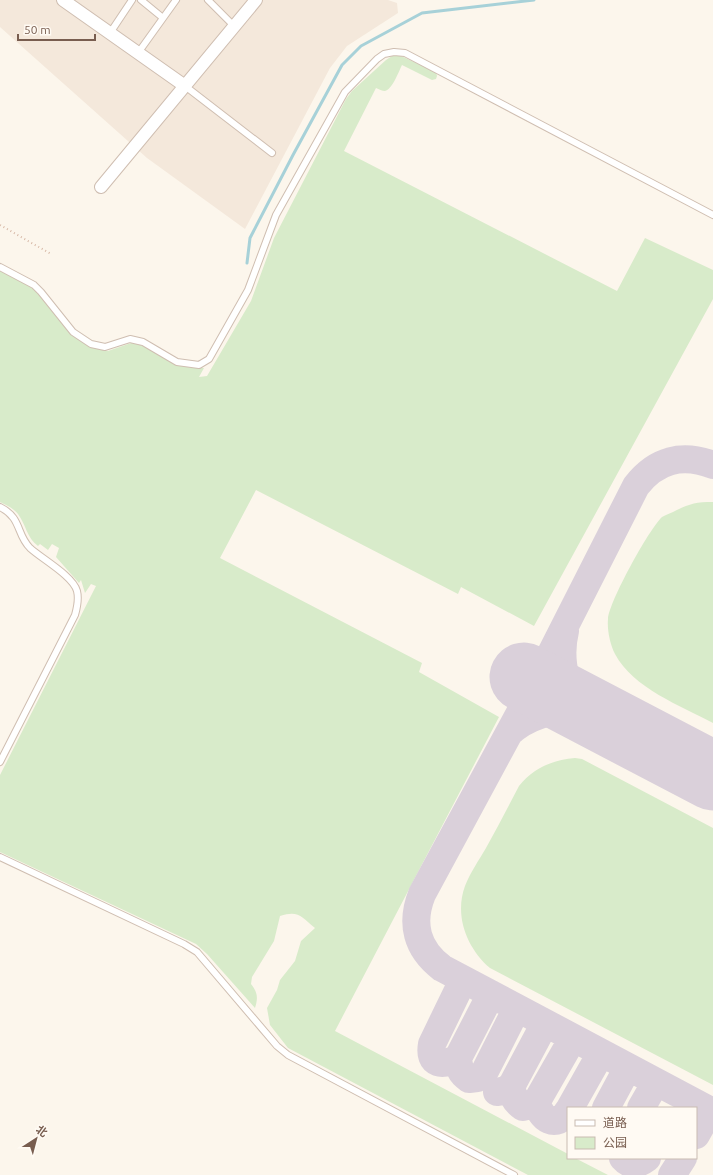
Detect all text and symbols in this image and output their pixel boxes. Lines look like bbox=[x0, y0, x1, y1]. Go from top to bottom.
scale bar bbox=[18, 16, 95, 42]
text: 50 m bbox=[24, 23, 51, 36]
legend bbox=[567, 1107, 697, 1159]
text: 道路 bbox=[603, 1116, 627, 1129]
north arrow bbox=[16, 1119, 56, 1159]
text: 北 bbox=[34, 1123, 50, 1139]
text: 公园 bbox=[603, 1136, 627, 1149]

